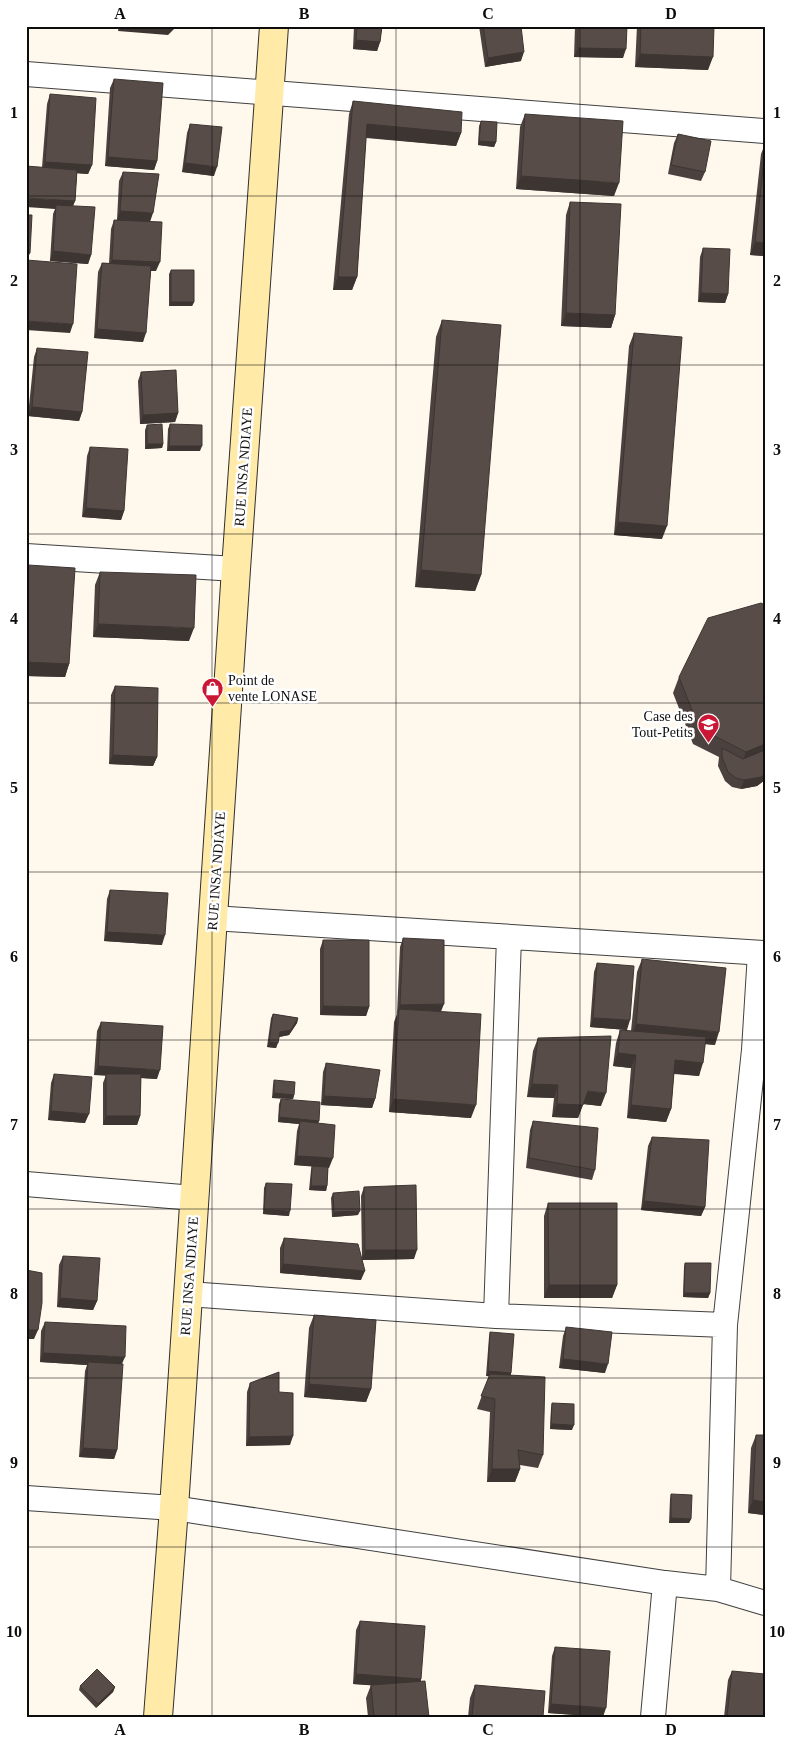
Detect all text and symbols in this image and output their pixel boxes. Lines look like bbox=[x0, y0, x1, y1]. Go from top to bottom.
text: A bbox=[114, 5, 126, 22]
text: B bbox=[299, 5, 310, 22]
text: C bbox=[482, 5, 494, 22]
text: D bbox=[665, 5, 677, 22]
text: 1 bbox=[10, 104, 18, 121]
text: 1 bbox=[773, 104, 781, 121]
text: 2 bbox=[10, 272, 18, 289]
text: 2 bbox=[773, 272, 781, 289]
street label: RUE INSA NDIAYE bbox=[232, 407, 255, 527]
text: 3 bbox=[10, 441, 18, 458]
text: 3 bbox=[773, 441, 781, 458]
text: 4 bbox=[10, 610, 18, 627]
text: 4 bbox=[773, 610, 781, 627]
place label: Point de vente LONASE bbox=[228, 673, 317, 704]
shop icon: Point de vente LONASE bbox=[200, 676, 224, 707]
place label: Case des Tout-Petits bbox=[632, 709, 693, 740]
school or university icon: Case des Tout-Petits bbox=[697, 712, 721, 743]
text: 5 bbox=[10, 779, 18, 796]
text: 5 bbox=[773, 779, 781, 796]
street label: RUE INSA NDIAYE bbox=[205, 811, 228, 931]
text: 6 bbox=[10, 948, 18, 965]
text: 6 bbox=[773, 948, 781, 965]
text: 7 bbox=[10, 1116, 18, 1133]
text: 7 bbox=[773, 1116, 781, 1133]
street label: RUE INSA NDIAYE bbox=[178, 1216, 201, 1336]
text: 8 bbox=[10, 1285, 18, 1302]
text: 8 bbox=[773, 1285, 781, 1302]
text: 9 bbox=[10, 1454, 18, 1471]
text: 9 bbox=[773, 1454, 781, 1471]
text: 10 bbox=[6, 1623, 22, 1640]
text: 10 bbox=[769, 1623, 785, 1640]
text: A bbox=[114, 1721, 126, 1738]
text: B bbox=[299, 1721, 310, 1738]
text: C bbox=[482, 1721, 494, 1738]
text: D bbox=[665, 1721, 677, 1738]

